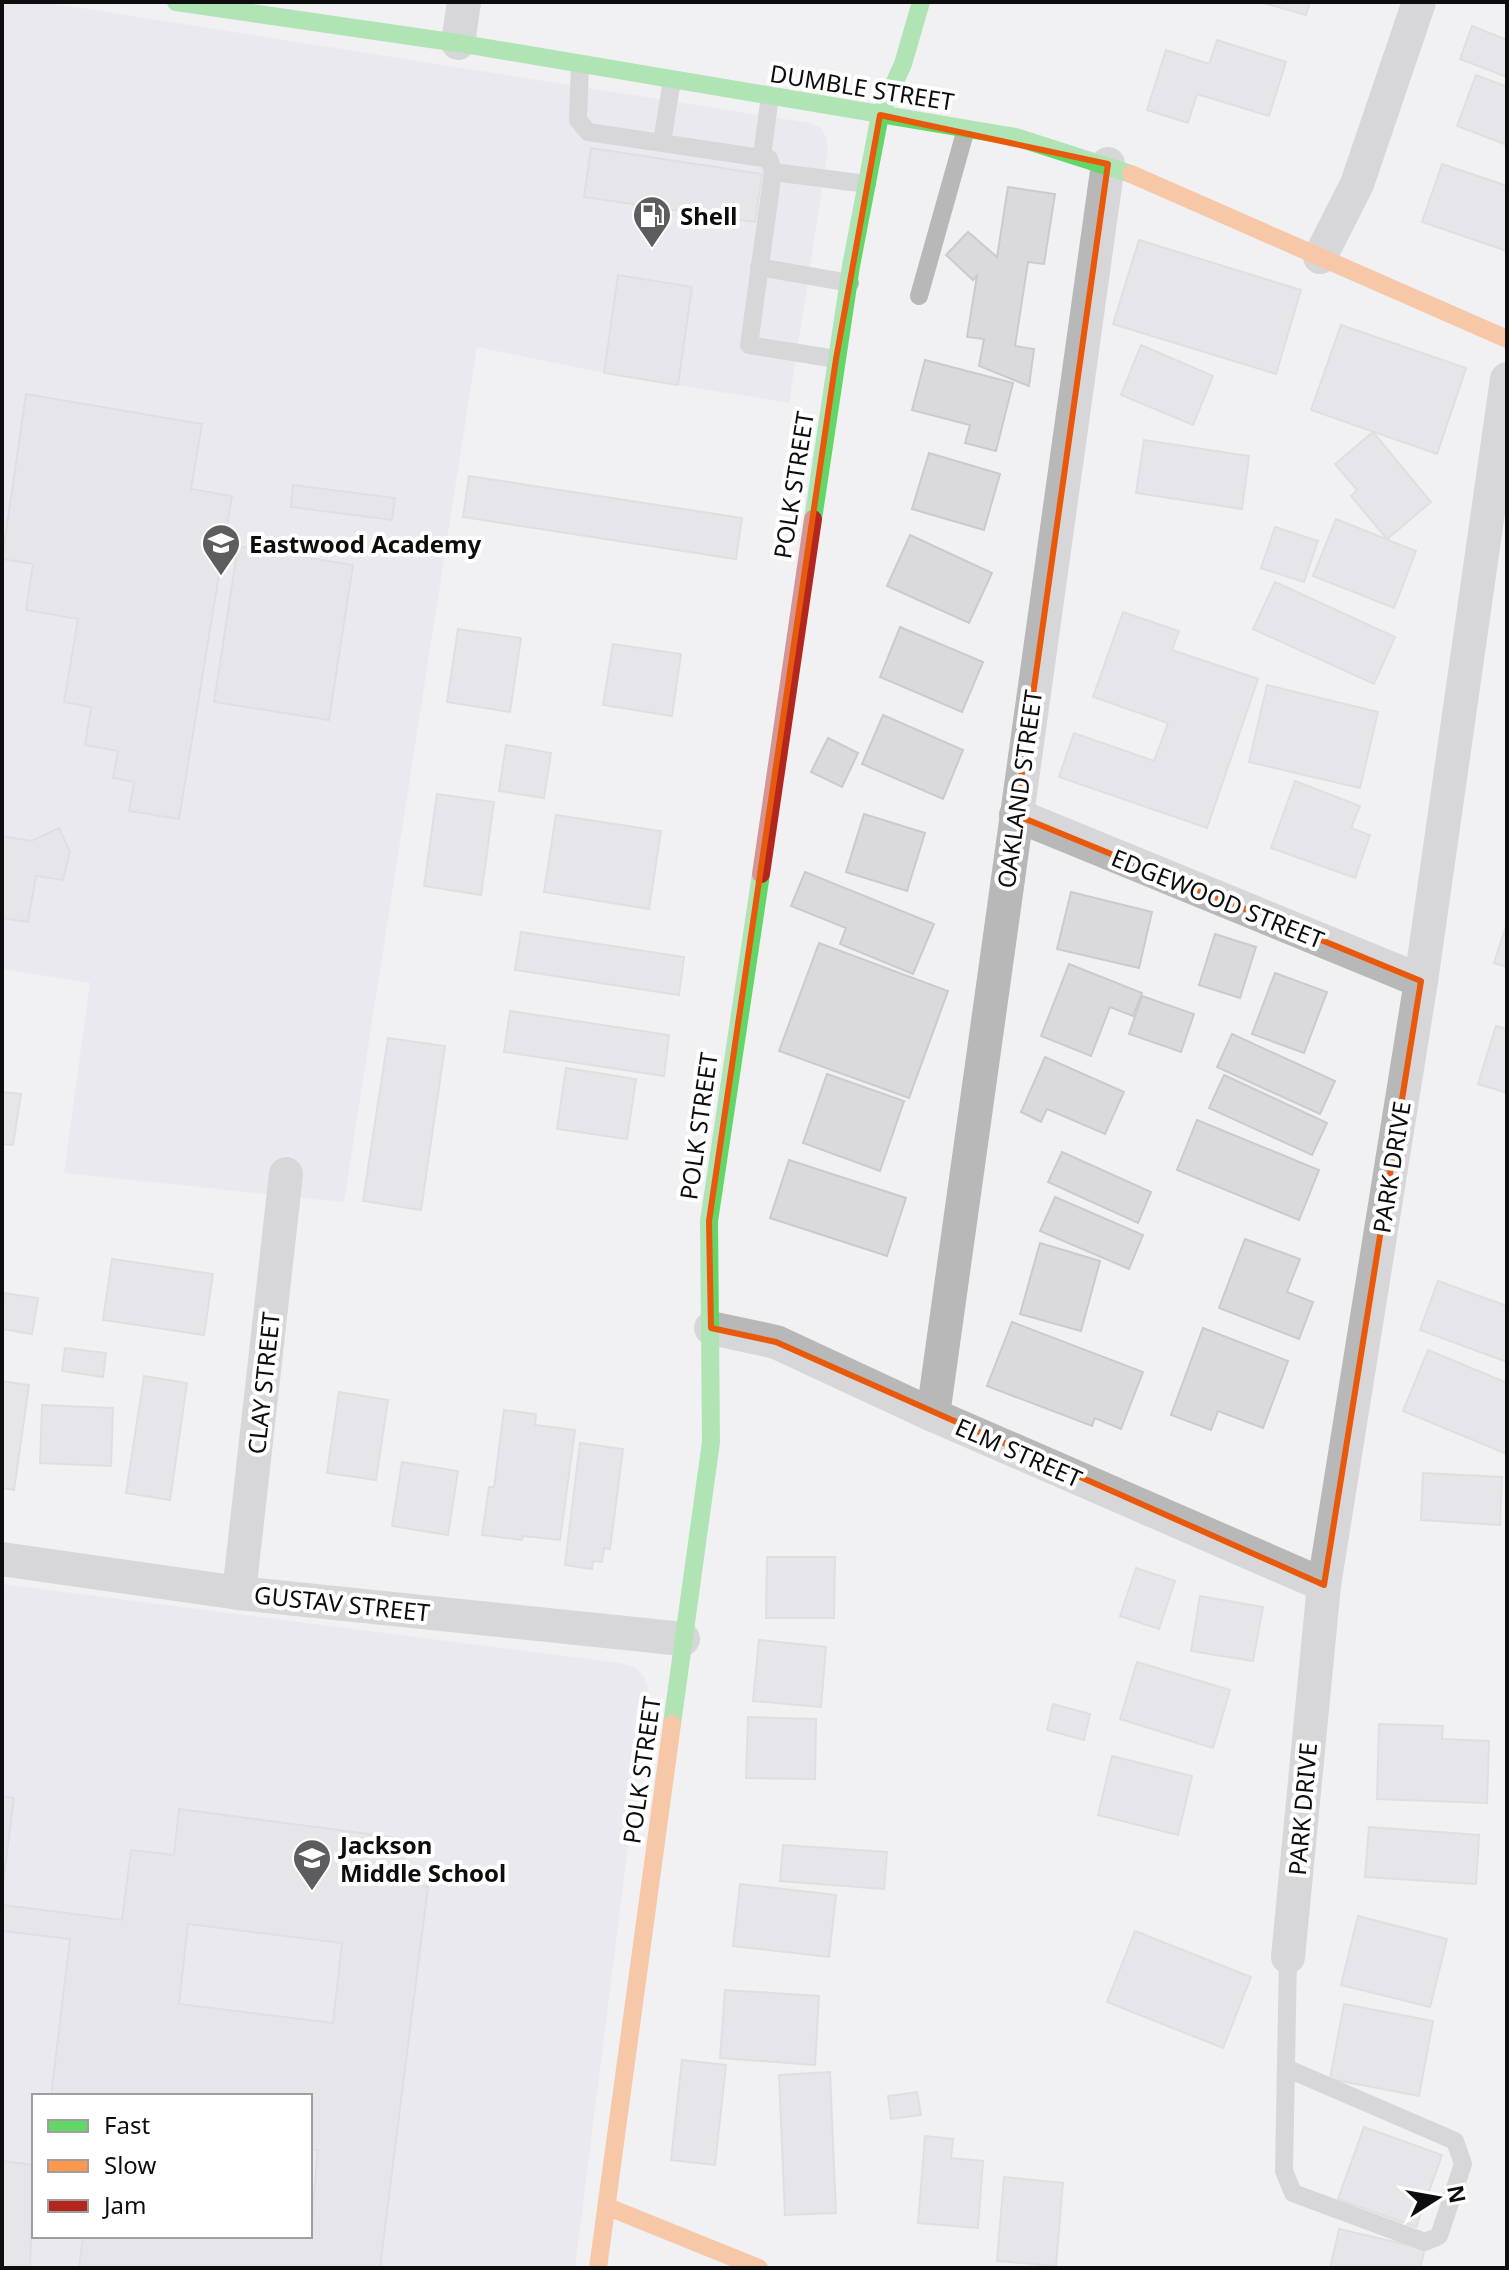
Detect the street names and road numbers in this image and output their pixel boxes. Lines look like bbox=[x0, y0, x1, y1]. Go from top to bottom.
street label: DUMBLE STREET bbox=[768, 56, 957, 118]
street label: POLK STREET bbox=[765, 408, 821, 561]
street label: OAKLAND STREET bbox=[989, 687, 1049, 890]
street label: EDGEWOOD STREET bbox=[1107, 840, 1330, 956]
street label: POLK STREET bbox=[671, 1050, 725, 1202]
street label: PARK DRIVE bbox=[1364, 1099, 1418, 1235]
street label: CLAY STREET bbox=[239, 1310, 287, 1456]
street label: ELM STREET bbox=[950, 1409, 1088, 1495]
street label: GUSTAV STREET bbox=[253, 1577, 432, 1629]
street label: POLK STREET bbox=[614, 1694, 668, 1846]
street label: PARK DRIVE bbox=[1280, 1741, 1324, 1877]

